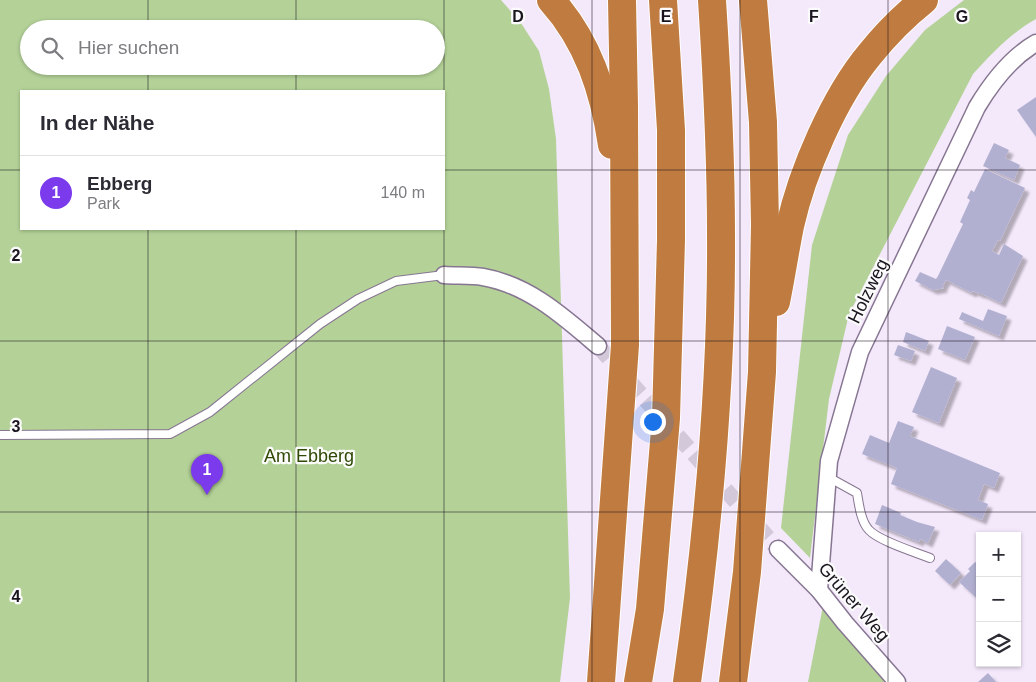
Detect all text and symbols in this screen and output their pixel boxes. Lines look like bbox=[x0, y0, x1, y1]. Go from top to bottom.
text: D bbox=[512, 8, 524, 25]
text: E bbox=[661, 8, 672, 25]
text: F bbox=[809, 8, 819, 25]
text: G bbox=[956, 8, 968, 25]
search box bbox=[20, 20, 445, 75]
icon: search bbox=[38, 34, 66, 62]
text: Hier suchen bbox=[78, 37, 179, 58]
text: In der Nähe bbox=[40, 111, 154, 134]
text: Ebberg bbox=[87, 173, 152, 194]
text: 1 bbox=[52, 184, 60, 201]
text: 140 m bbox=[381, 184, 425, 201]
text: Park bbox=[87, 195, 120, 212]
text: 2 bbox=[12, 247, 21, 264]
street label: Holzweg bbox=[844, 256, 892, 326]
your location bbox=[640, 409, 666, 435]
text: 3 bbox=[12, 418, 21, 435]
park label: Am Ebberg bbox=[264, 446, 354, 466]
pin: 1 bbox=[191, 454, 223, 495]
map controls bbox=[976, 532, 1021, 667]
button: + bbox=[976, 532, 1021, 577]
street label: Grüner Weg bbox=[814, 559, 894, 645]
button: − bbox=[976, 577, 1021, 622]
text: 4 bbox=[12, 588, 21, 605]
button: layers bbox=[976, 622, 1021, 667]

